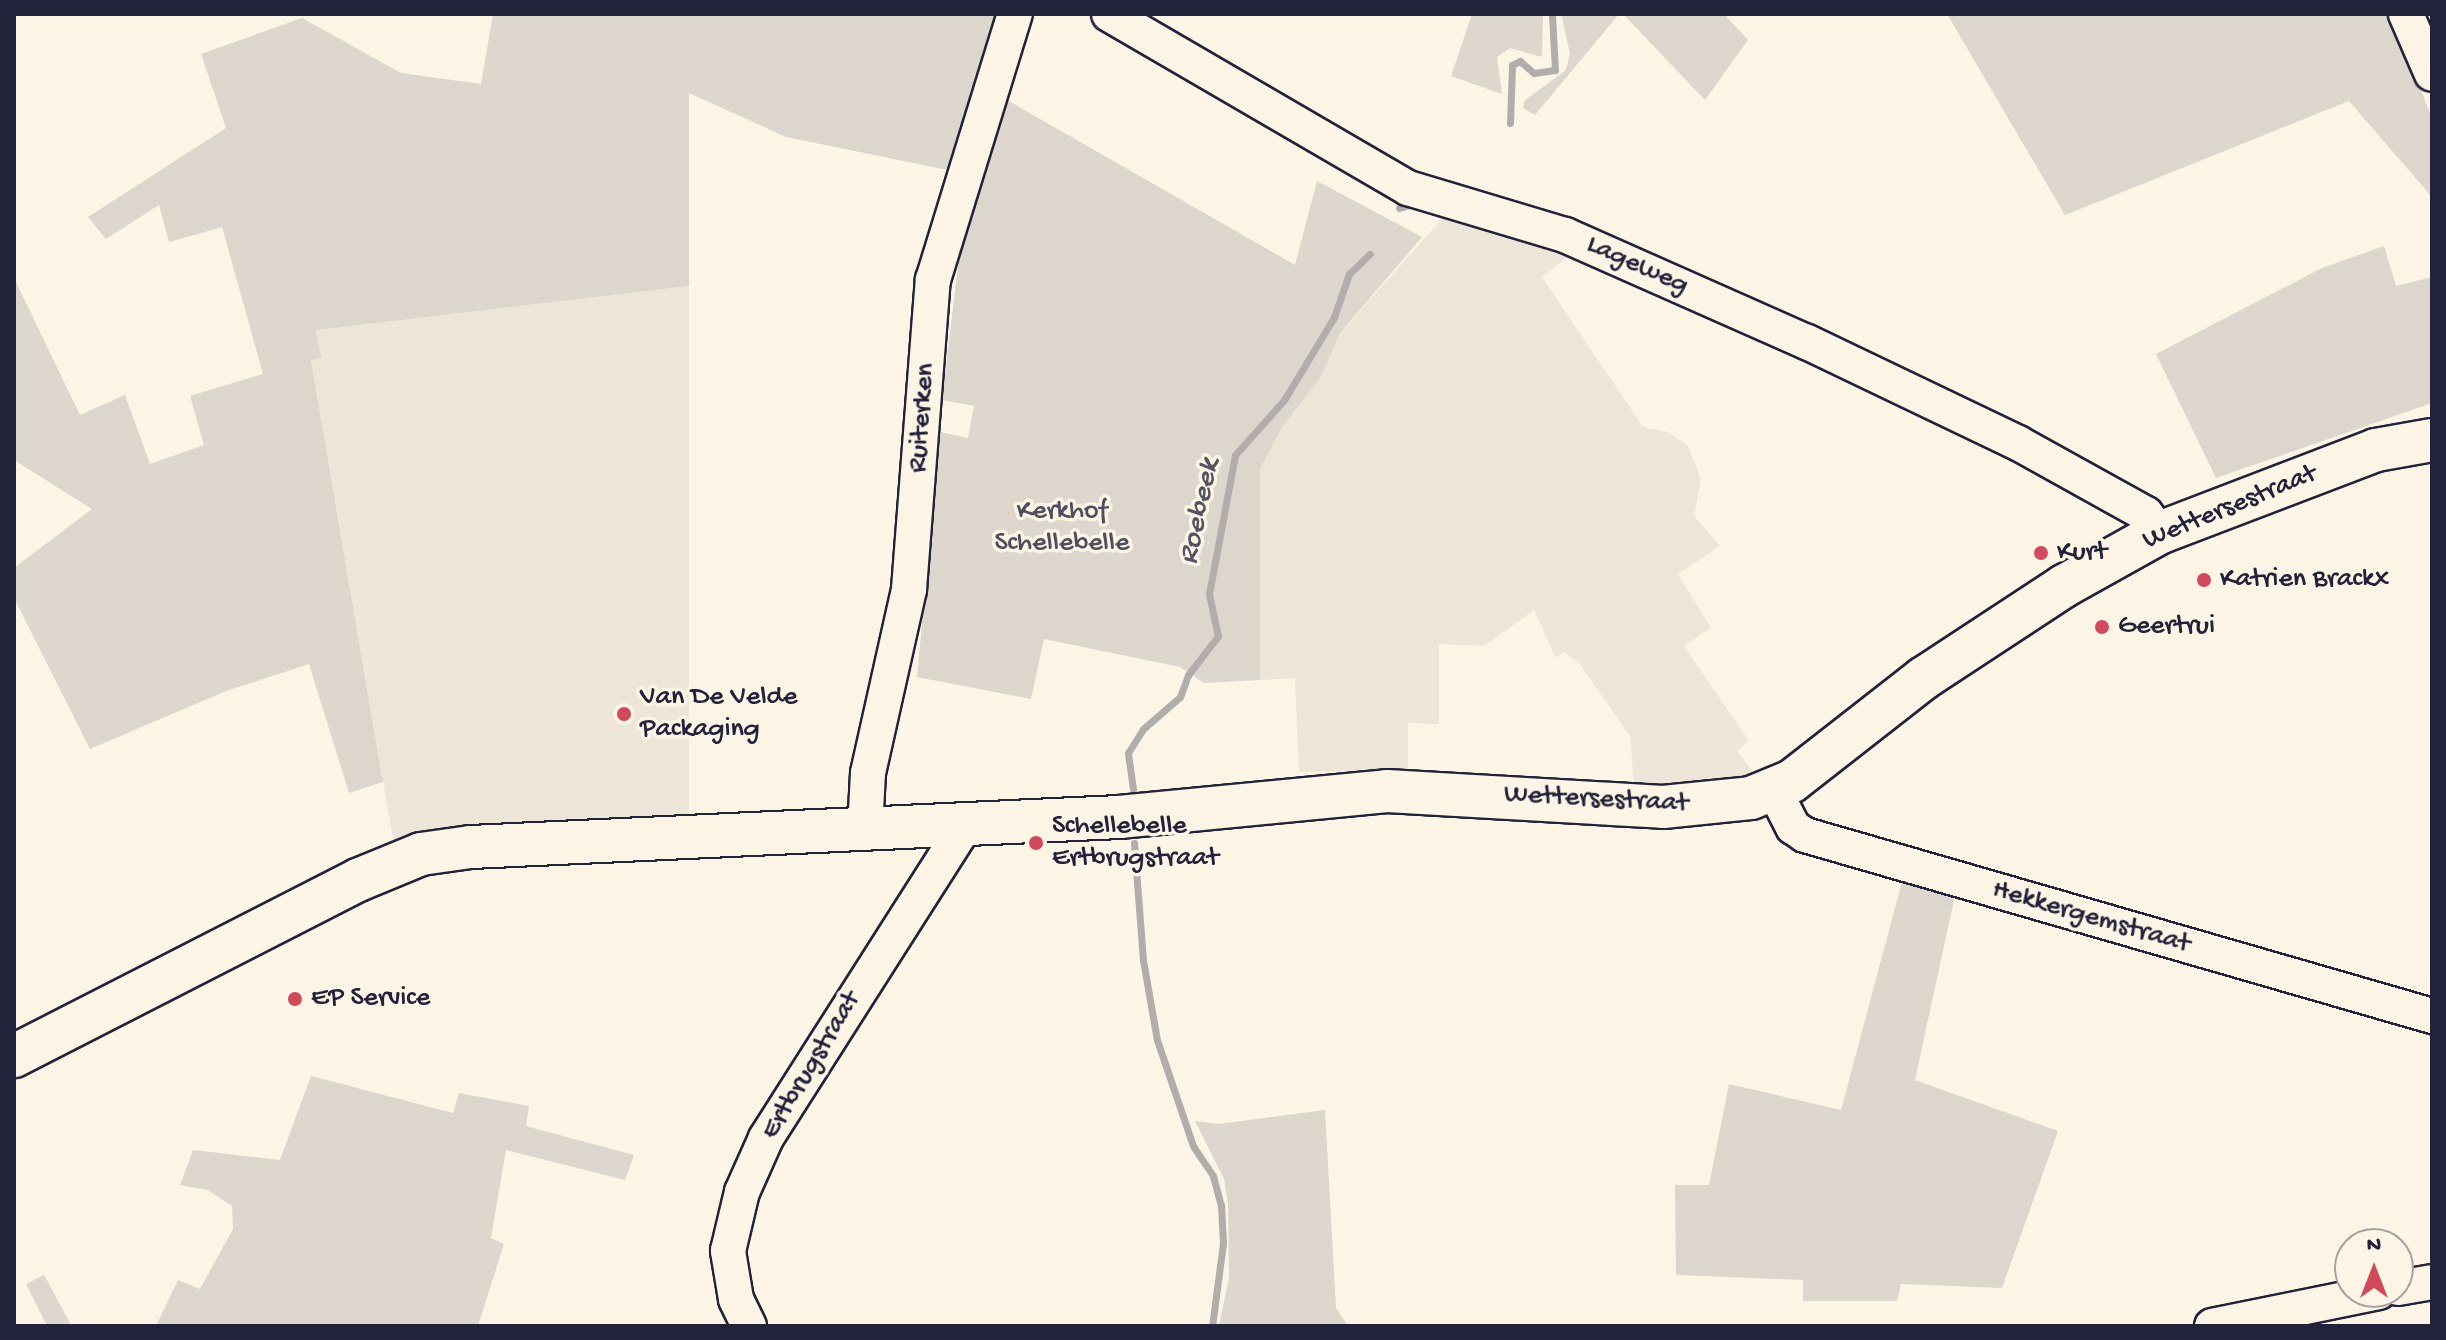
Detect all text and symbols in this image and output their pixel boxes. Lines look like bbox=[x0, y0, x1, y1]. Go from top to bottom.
street label: Lageweg bbox=[1581, 229, 1693, 303]
street label: Ruiterken bbox=[902, 362, 944, 474]
water label: Roebeek bbox=[1172, 456, 1230, 568]
street label: Wettersestraat bbox=[2138, 458, 2322, 558]
park label: Kerkhof Schellebelle bbox=[995, 495, 1129, 561]
place label: Kurt bbox=[2057, 536, 2107, 570]
marker: Kurt bbox=[2032, 544, 2050, 562]
place label: Katrien Brackx bbox=[2220, 563, 2389, 597]
marker: Katrien Brackx bbox=[2195, 571, 2213, 589]
place label: Geertrui bbox=[2118, 610, 2215, 644]
marker: Geertrui bbox=[2093, 618, 2111, 636]
place label: Van De Velde Packaging bbox=[640, 681, 797, 747]
marker: Van De Velde Packaging bbox=[615, 705, 633, 723]
street label: Wettersestraat bbox=[1503, 778, 1689, 822]
place label: Schellebelle Ertbrugstraat bbox=[1052, 810, 1219, 876]
marker: Schellebelle Ertbrugstraat bbox=[1027, 834, 1045, 852]
street label: Hekkergemstraat bbox=[1988, 874, 2194, 962]
place label: EP Service bbox=[311, 982, 430, 1016]
street label: Ertbrugstraat bbox=[755, 986, 869, 1146]
marker: EP Service bbox=[286, 990, 304, 1008]
north arrow bbox=[2334, 1228, 2414, 1308]
text: N bbox=[2367, 1233, 2381, 1259]

